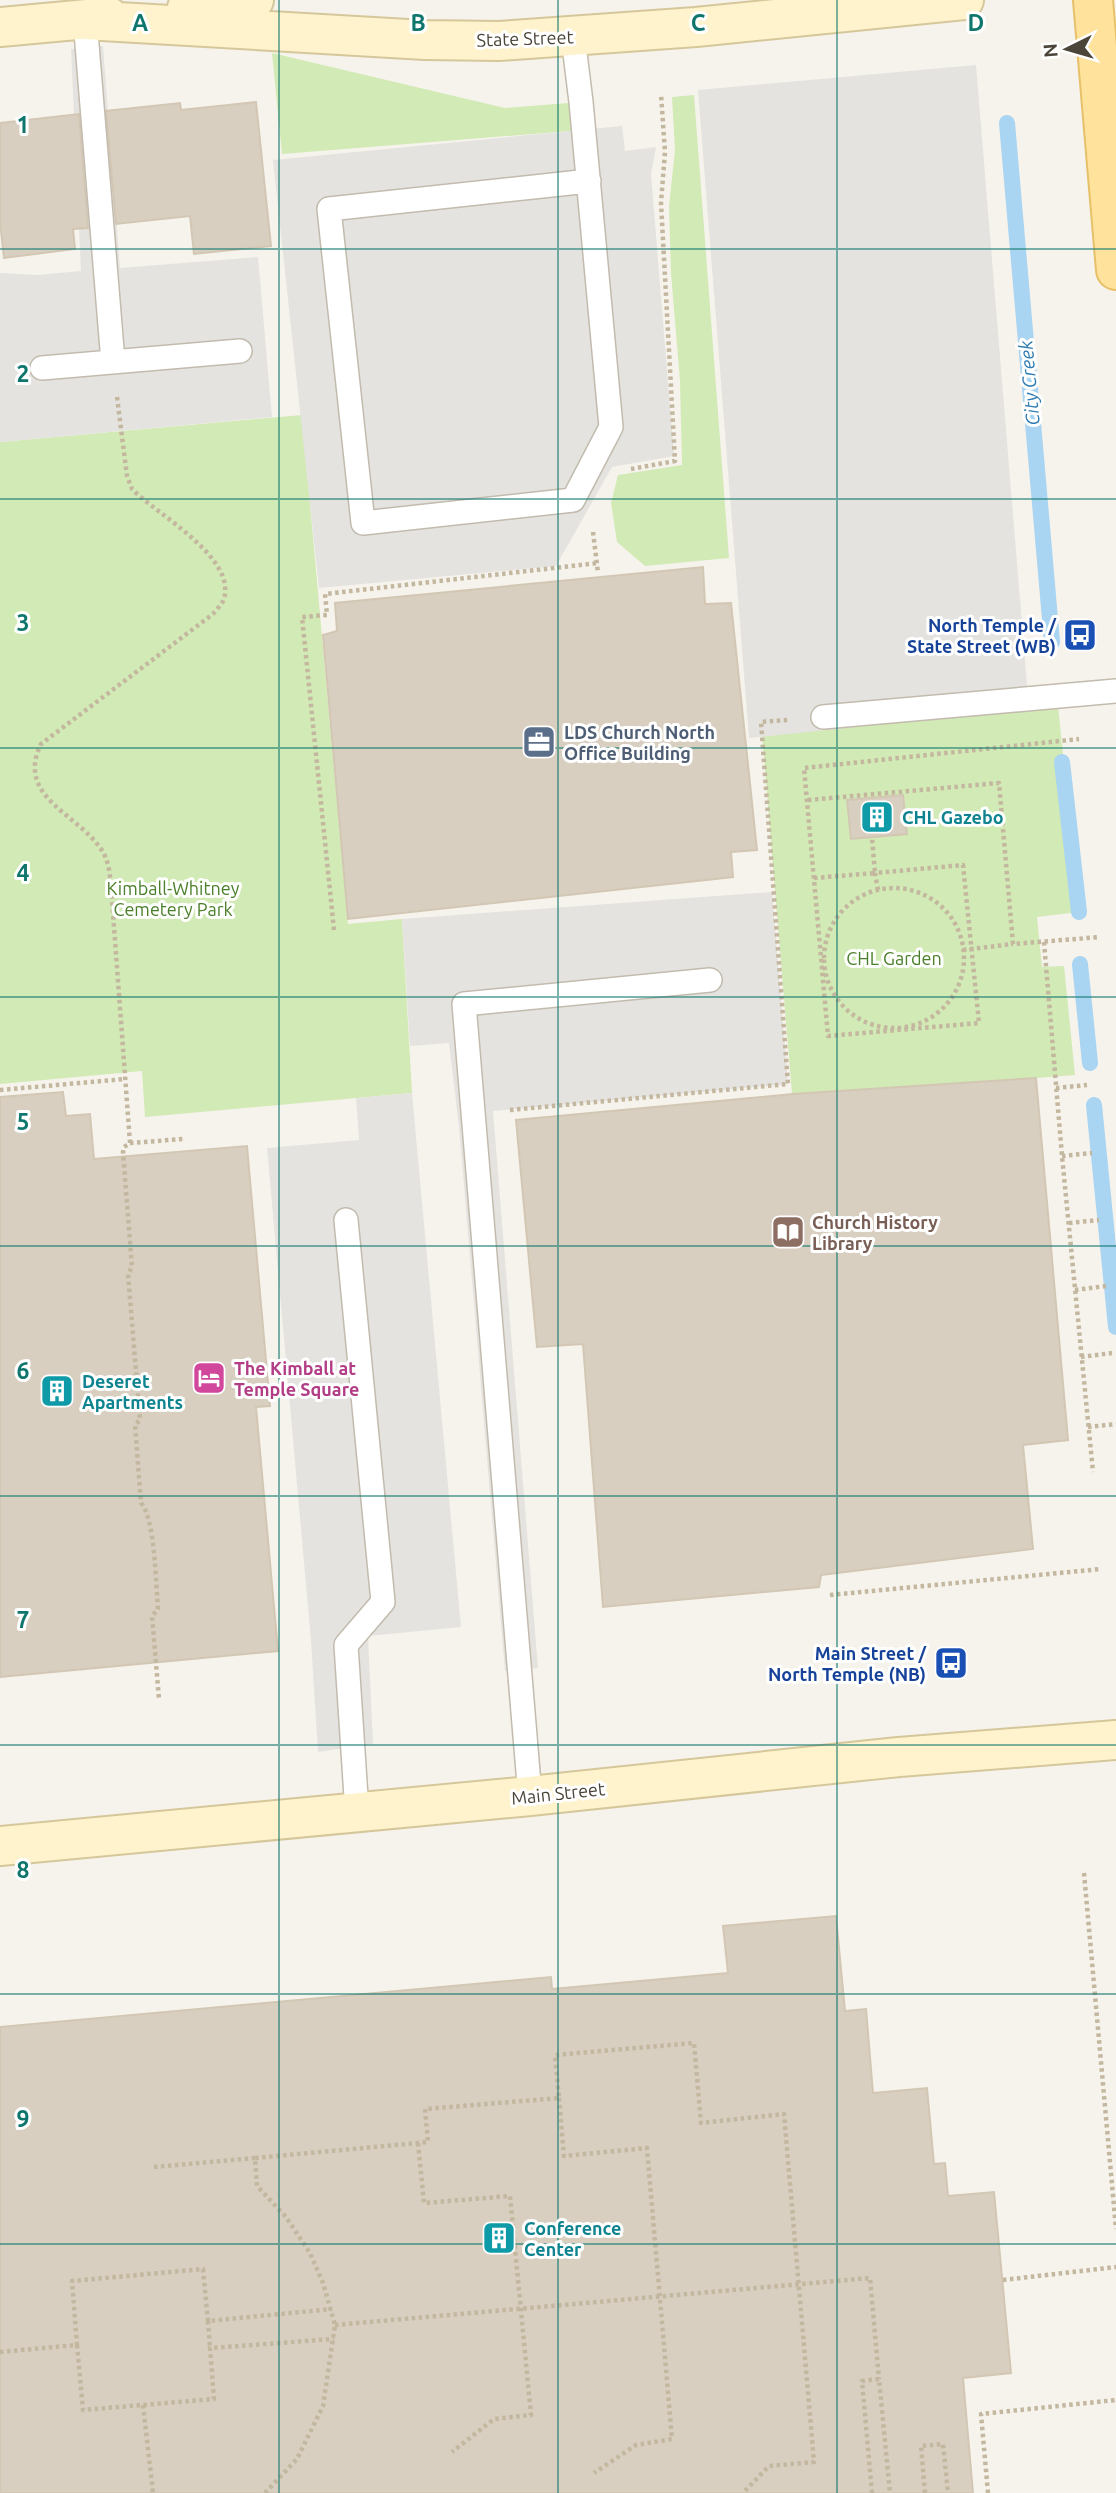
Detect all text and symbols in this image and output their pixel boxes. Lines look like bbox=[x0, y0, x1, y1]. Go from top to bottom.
text: A bbox=[132, 10, 148, 35]
text: B bbox=[410, 10, 426, 35]
text: C bbox=[691, 10, 706, 35]
text: D bbox=[968, 10, 984, 35]
north arrow bbox=[1032, 14, 1102, 84]
street label: State Street bbox=[476, 26, 574, 50]
text: N bbox=[1038, 42, 1062, 59]
text: 1 bbox=[17, 112, 29, 137]
water label: City Creek bbox=[1014, 339, 1044, 426]
text: 2 bbox=[17, 361, 29, 386]
text: 3 bbox=[17, 610, 29, 635]
place label: North Temple / State Street (WB) bbox=[907, 615, 1056, 657]
bus stop icon: North Temple / State Street (WB) bbox=[1061, 616, 1099, 654]
place label: LDS Church North Office Building bbox=[564, 722, 715, 763]
office icon: LDS Church North Office Building bbox=[520, 723, 558, 761]
building icon: CHL Gazebo bbox=[858, 798, 896, 836]
place label: CHL Gazebo bbox=[902, 807, 1004, 827]
text: 4 bbox=[17, 860, 30, 885]
park label: Kimball-Whitney Cemetery Park bbox=[107, 878, 240, 919]
park label: CHL Garden bbox=[846, 948, 942, 968]
text: 5 bbox=[17, 1109, 29, 1134]
place label: Church History Library bbox=[812, 1212, 938, 1253]
library icon: Church History Library bbox=[769, 1213, 807, 1251]
text: 6 bbox=[17, 1358, 30, 1383]
place label: The Kimball at Temple Square bbox=[234, 1358, 359, 1399]
hotel icon: The Kimball at Temple Square bbox=[190, 1359, 228, 1397]
place label: Deseret Apartments bbox=[82, 1371, 183, 1412]
building icon: Deseret Apartments bbox=[38, 1372, 76, 1410]
text: 7 bbox=[17, 1607, 29, 1632]
place label: Main Street / North Temple (NB) bbox=[768, 1643, 926, 1685]
bus stop icon: Main Street / North Temple (NB) bbox=[932, 1644, 970, 1682]
street label: Main Street bbox=[510, 1778, 606, 1808]
text: 8 bbox=[17, 1857, 29, 1882]
text: 9 bbox=[17, 2106, 29, 2131]
place label: Conference Center bbox=[524, 2218, 621, 2259]
building icon: Conference Center bbox=[480, 2219, 518, 2257]

